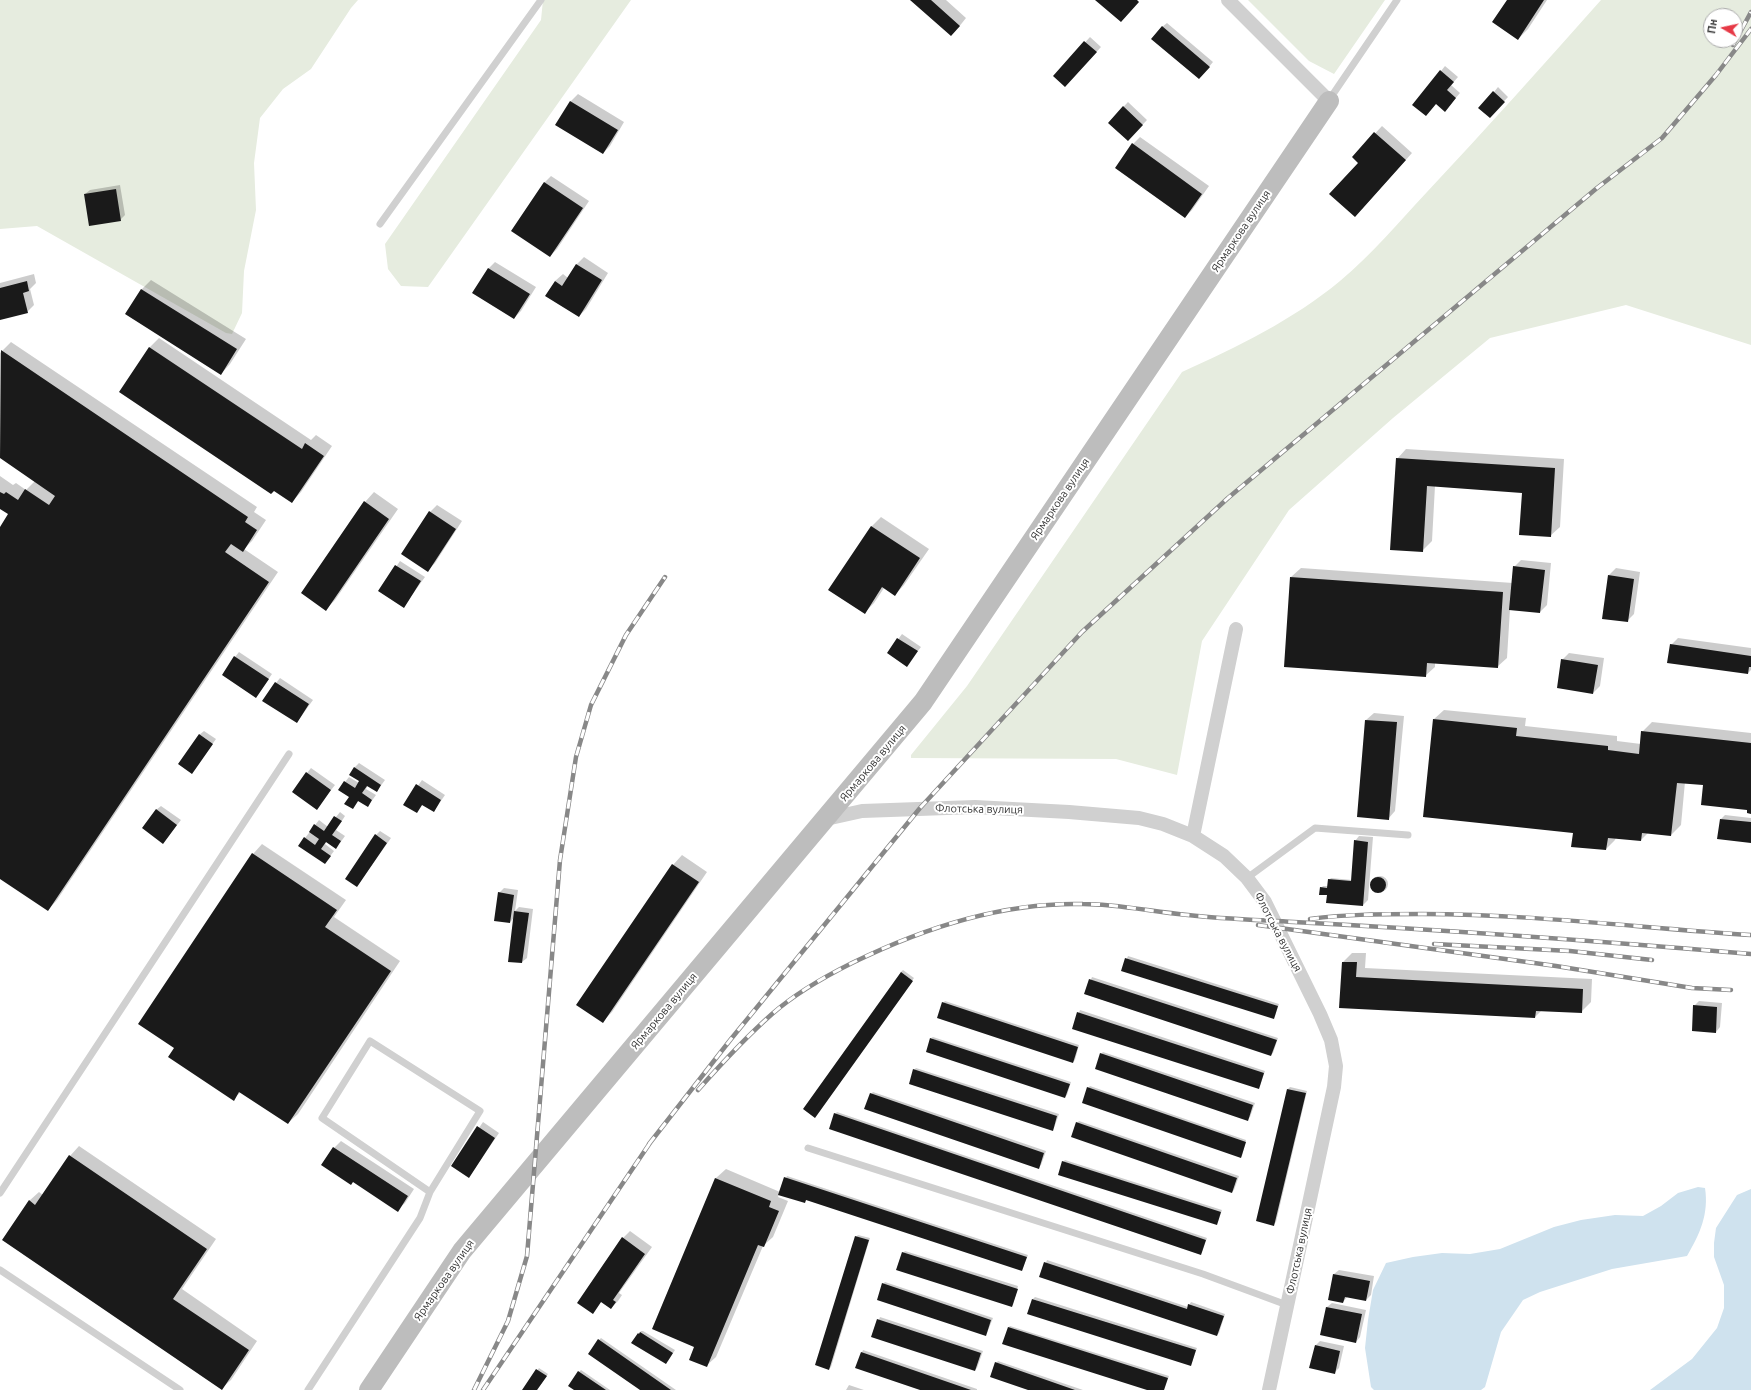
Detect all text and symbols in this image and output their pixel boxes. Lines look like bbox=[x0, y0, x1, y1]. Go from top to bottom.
north arrow bbox=[1703, 8, 1743, 48]
text: Пн bbox=[1705, 18, 1719, 34]
street label: Ярмаркова вулиця bbox=[1209, 188, 1273, 274]
street label: Ярмаркова вулиця bbox=[1028, 456, 1092, 542]
street label: Ярмаркова вулиця bbox=[837, 722, 909, 804]
street label: Флотська вулиця bbox=[935, 802, 1023, 816]
street label: Флотська вулиця bbox=[1252, 890, 1304, 974]
street label: Ярмаркова вулиця bbox=[628, 970, 700, 1052]
street label: Флотська вулиця bbox=[1283, 1207, 1315, 1295]
street label: Ярмаркова вулиця bbox=[411, 1237, 477, 1323]

